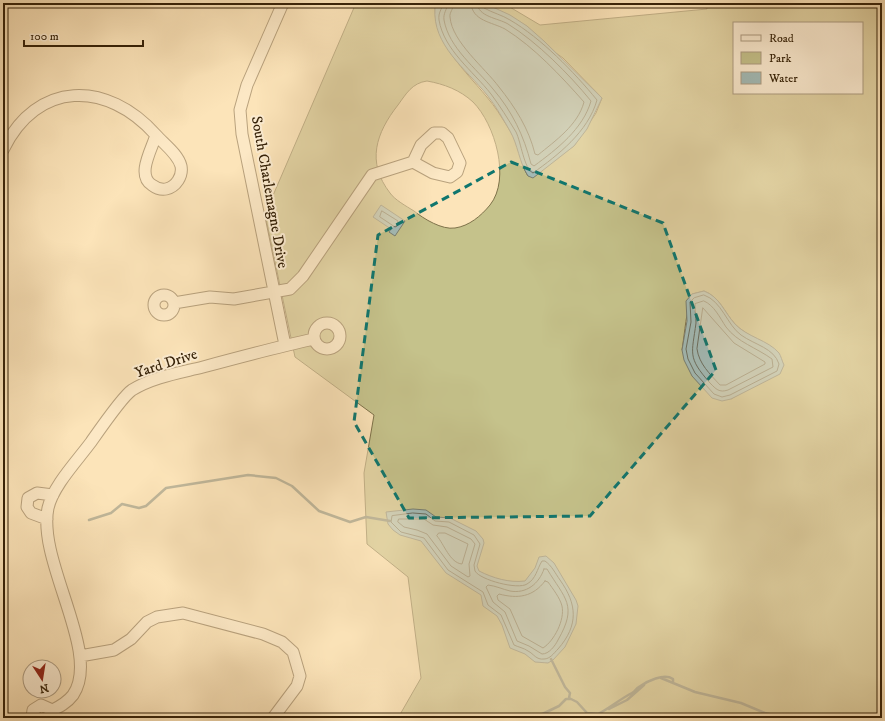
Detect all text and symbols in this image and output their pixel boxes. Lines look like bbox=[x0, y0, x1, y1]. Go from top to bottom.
scale bar bbox=[24, 22, 143, 48]
legend bbox=[733, 22, 863, 94]
text: 100 m bbox=[30, 29, 59, 44]
text: Road bbox=[769, 31, 794, 46]
text: Park bbox=[769, 51, 791, 66]
text: Water bbox=[768, 71, 798, 86]
street label: South Charlemagne Drive bbox=[247, 114, 292, 270]
street label: Yard Drive bbox=[133, 344, 200, 382]
north arrow bbox=[22, 659, 62, 699]
text: N bbox=[38, 680, 50, 696]

